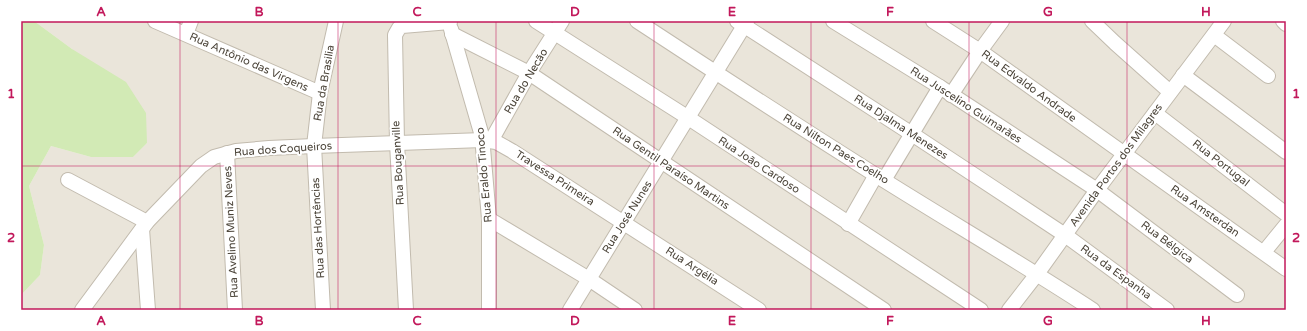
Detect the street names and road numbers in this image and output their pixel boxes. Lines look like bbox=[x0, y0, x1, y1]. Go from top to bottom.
street label: Rua Antônio das Virgens bbox=[188, 30, 310, 94]
street label: Rua da Brasilia bbox=[311, 44, 337, 122]
street label: Rua do Necão bbox=[501, 46, 551, 116]
street label: Rua Edvaldo Andrade bbox=[979, 47, 1079, 125]
street label: Rua Juscelino Guimarães bbox=[908, 64, 1024, 146]
street label: Rua Djalma Menezes bbox=[852, 92, 950, 162]
street label: Avenida Portos dos Milagres bbox=[1067, 101, 1165, 229]
street label: Rua Nilton Paes Coelho bbox=[781, 111, 892, 187]
street label: Rua Bouganville bbox=[389, 120, 407, 206]
street label: Rua Gentil Paraíso Martins bbox=[610, 124, 732, 212]
street label: Rua Eraldo Tinoco bbox=[473, 127, 495, 223]
street label: Rua João Cardoso bbox=[716, 134, 802, 196]
street label: Rua Portugal bbox=[1190, 137, 1252, 189]
street label: Rua dos Coqueiros bbox=[234, 139, 332, 159]
street label: Travessa Primeira bbox=[513, 148, 597, 208]
street label: Rua Avelino Muniz Neves bbox=[221, 166, 241, 298]
street label: Rua das Hortências bbox=[309, 177, 327, 279]
street label: Rua José Nunes bbox=[599, 178, 655, 256]
street label: Rua Amsterdan bbox=[1168, 182, 1242, 240]
street label: Rua Bélgica bbox=[1138, 218, 1196, 266]
street label: Rua da Espanha bbox=[1078, 242, 1154, 302]
street label: Rua Argélia bbox=[663, 244, 721, 288]

